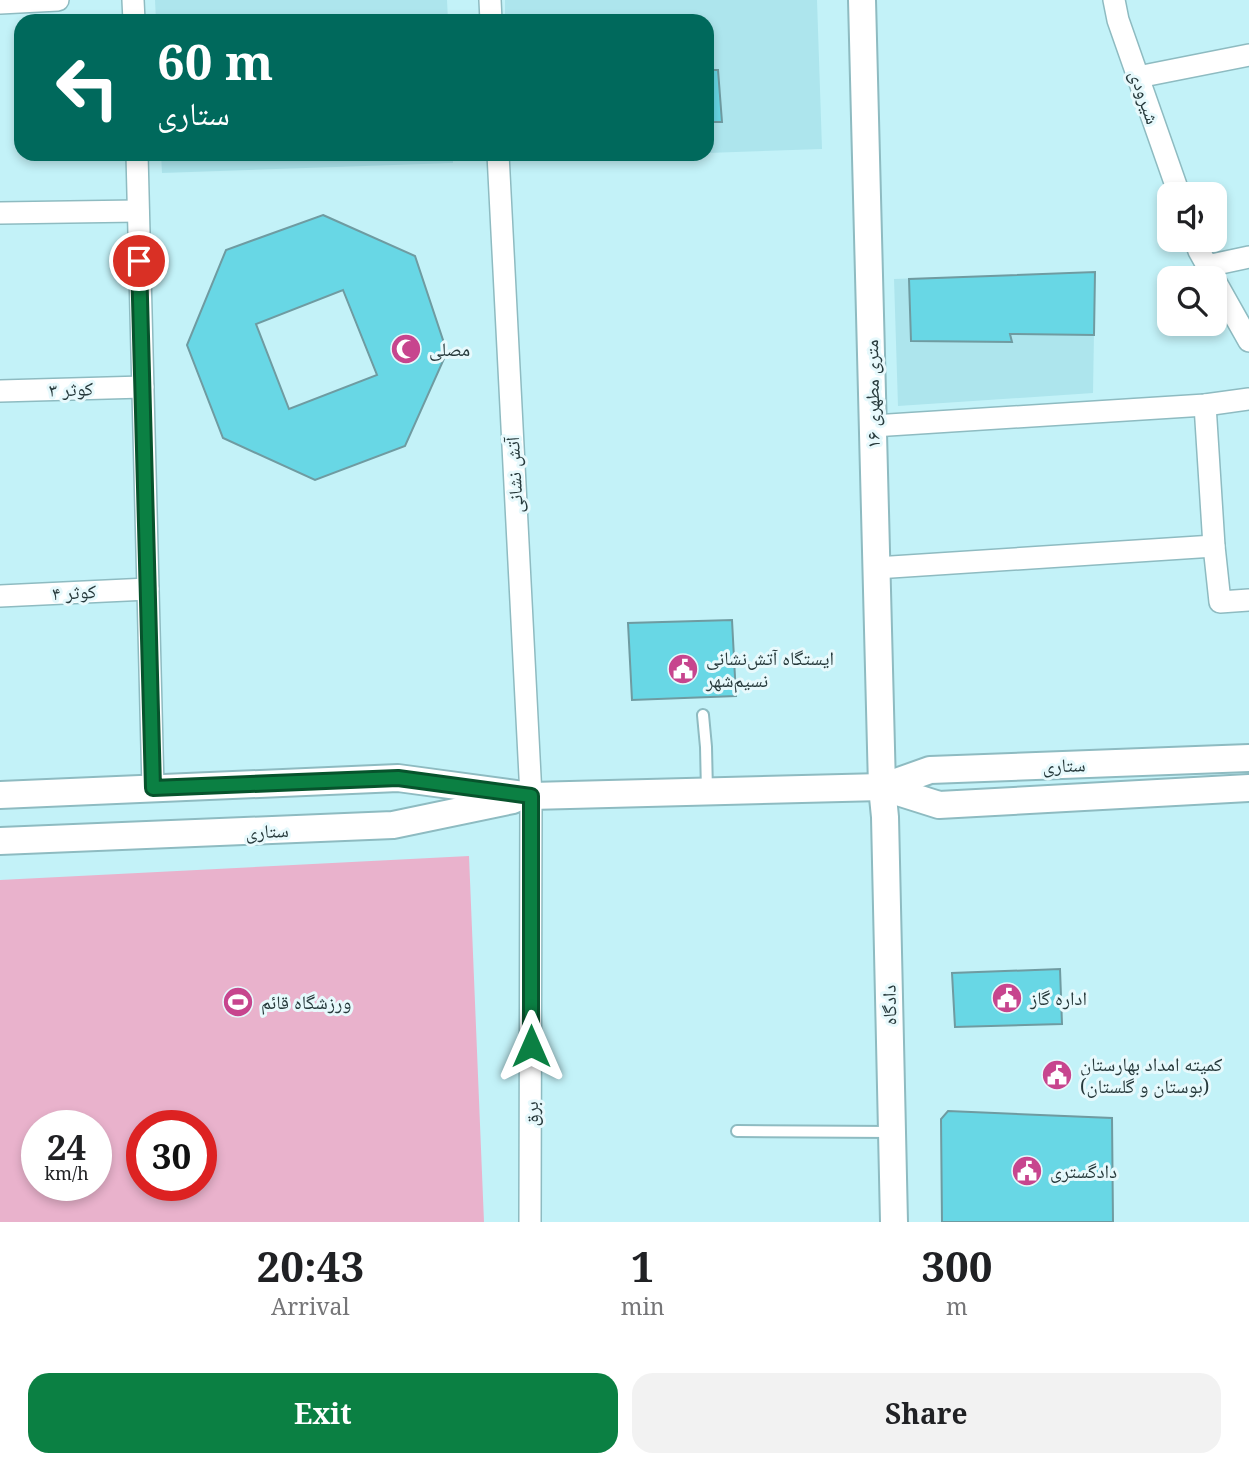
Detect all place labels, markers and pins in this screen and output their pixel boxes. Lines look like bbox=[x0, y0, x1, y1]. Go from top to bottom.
pin bbox=[109, 231, 169, 291]
mosque icon: مصلی bbox=[389, 332, 423, 366]
place label: مصلی bbox=[429, 336, 470, 362]
place label: ایستگاه آتش‌نشانی نسیم‌شهر bbox=[705, 645, 834, 693]
public building icon: ایستگاه آتش‌نشانی نسیم‌شهر bbox=[666, 652, 700, 686]
public building icon: اداره گاز bbox=[990, 981, 1024, 1015]
sports icon: ورزشگاه قائم bbox=[221, 985, 255, 1019]
place label: اداره گاز bbox=[1029, 985, 1087, 1011]
place label: ورزشگاه قائم bbox=[261, 989, 351, 1015]
place label: کمیته امداد بهارستان (بوستان و گلستان) bbox=[1080, 1051, 1222, 1099]
public building icon: کمیته امداد بهارستان (بوستان و گلستان) bbox=[1040, 1058, 1074, 1092]
public building icon: دادگستری bbox=[1010, 1154, 1044, 1188]
place label: دادگستری bbox=[1050, 1158, 1117, 1184]

